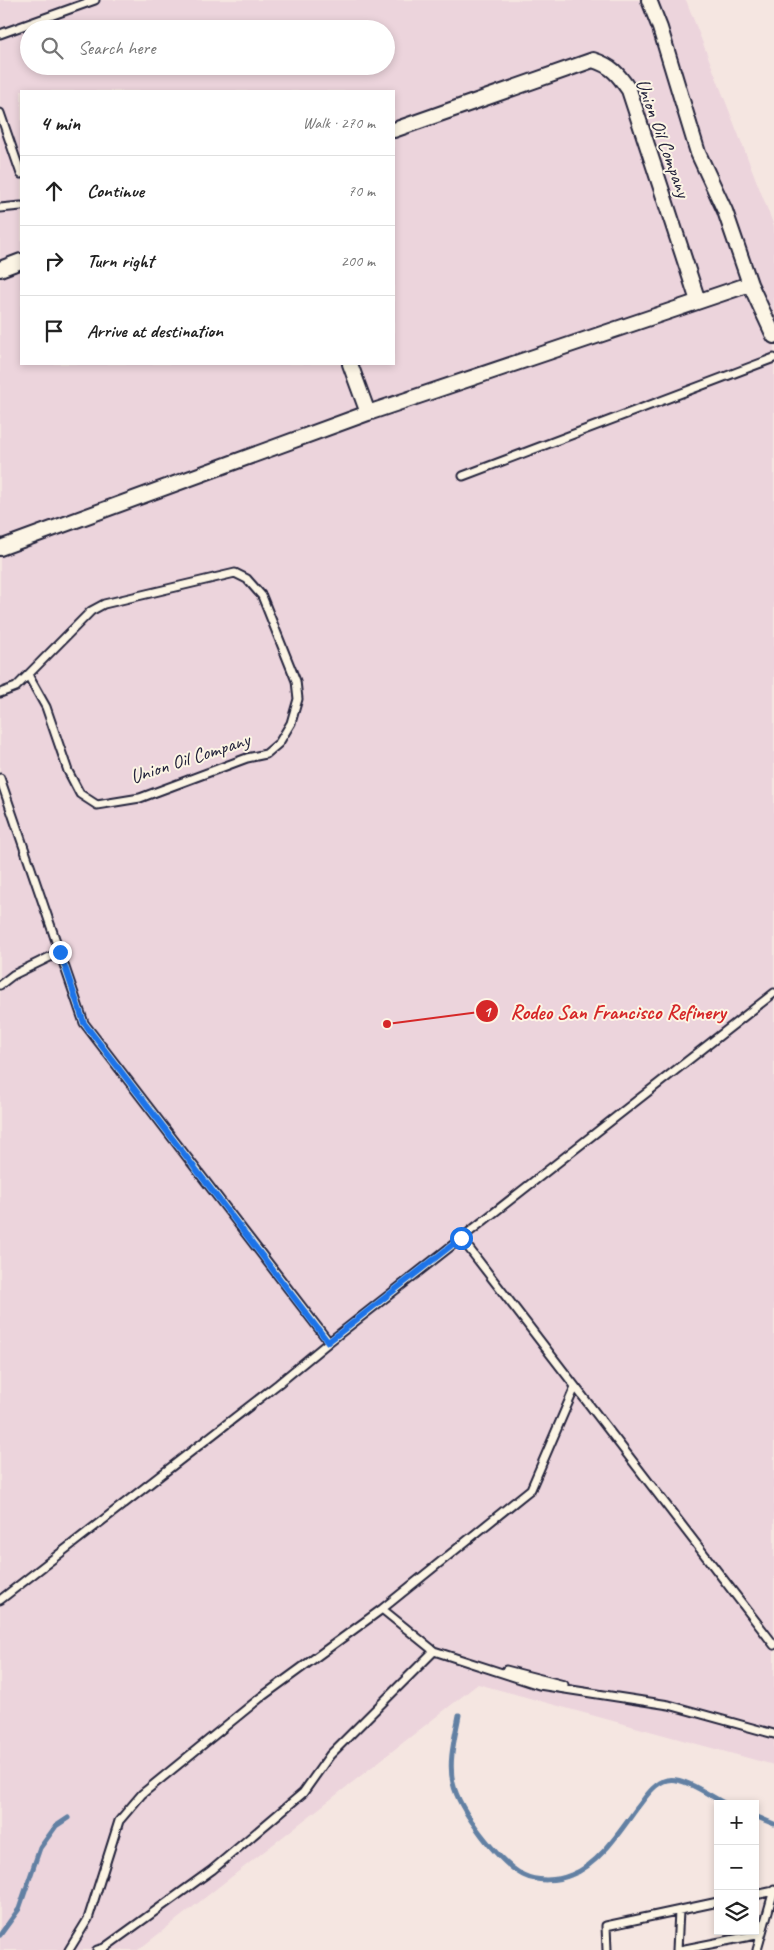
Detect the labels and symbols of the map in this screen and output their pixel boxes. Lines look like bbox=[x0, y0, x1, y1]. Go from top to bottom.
street label: Union Oil Company bbox=[630, 75, 697, 203]
street label: Union Oil Company bbox=[127, 726, 255, 789]
route end bbox=[49, 941, 72, 964]
callout: Rodeo San Francisco Refinery bbox=[475, 993, 736, 1029]
text: Rodeo San Francisco Refinery bbox=[510, 999, 728, 1025]
text: 1 bbox=[484, 1003, 493, 1022]
route start bbox=[450, 1227, 473, 1250]

